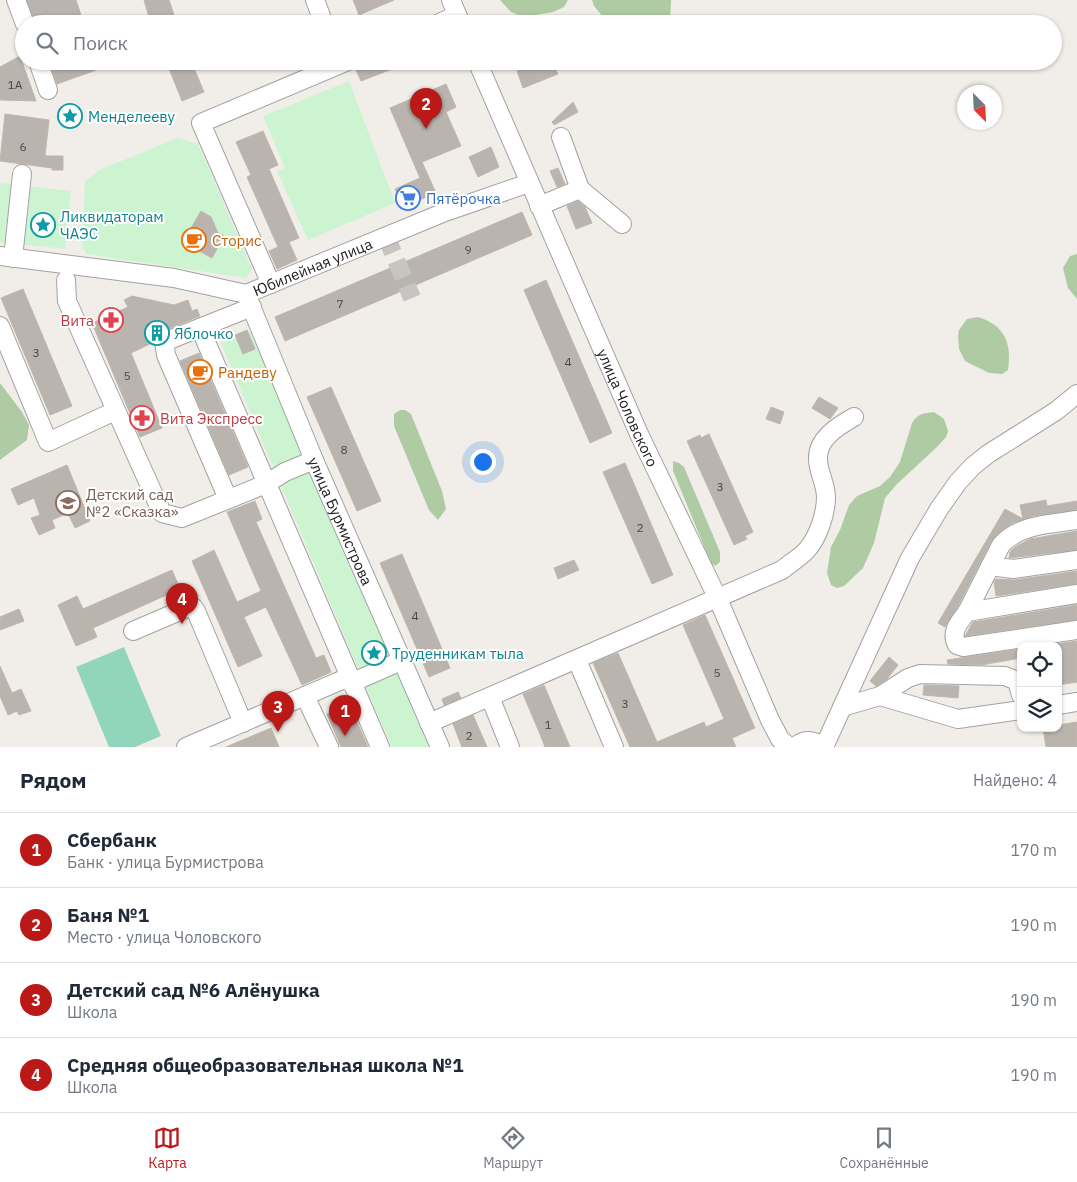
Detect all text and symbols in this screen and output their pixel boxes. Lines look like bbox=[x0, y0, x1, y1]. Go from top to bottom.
search box bbox=[15, 15, 1062, 70]
icon: search bbox=[33, 29, 61, 57]
text: Поиск bbox=[73, 31, 128, 55]
house number: 1А bbox=[8, 77, 23, 92]
north arrow bbox=[957, 85, 1002, 130]
pin: 2 bbox=[410, 88, 442, 129]
place icon: Менделееву bbox=[57, 103, 83, 129]
place label: Менделееву bbox=[88, 107, 176, 126]
house number: 6 bbox=[19, 139, 27, 154]
supermarket icon: Пятёрочка bbox=[395, 185, 421, 211]
place label: Пятёрочка bbox=[426, 189, 501, 208]
place label: Ликвидаторам ЧАЭС bbox=[60, 207, 164, 243]
place icon: Ликвидаторам ЧАЭС bbox=[30, 212, 56, 238]
cafe icon: Сторис bbox=[181, 227, 207, 253]
place label: Сторис bbox=[212, 231, 262, 250]
street label: Юбилейная улица bbox=[250, 234, 375, 300]
house number: 9 bbox=[464, 242, 472, 257]
house number: 7 bbox=[336, 296, 344, 311]
pharmacy icon: Вита bbox=[98, 307, 124, 333]
place label: Вита bbox=[60, 311, 94, 330]
building icon: Яблочко bbox=[144, 320, 170, 346]
place label: Яблочко bbox=[174, 324, 233, 343]
house number: 3 bbox=[32, 345, 40, 360]
street label: улица Чоловского bbox=[594, 346, 663, 470]
house number: 4 bbox=[564, 354, 572, 369]
cafe icon: Рандеву bbox=[187, 359, 213, 385]
place label: Рандеву bbox=[218, 363, 277, 382]
house number: 5 bbox=[123, 368, 131, 383]
pharmacy icon: Вита Экспресс bbox=[129, 405, 155, 431]
place label: Вита Экспресс bbox=[160, 409, 263, 428]
house number: 8 bbox=[340, 442, 348, 457]
your location bbox=[470, 449, 496, 475]
street label: улица Бурмистрова bbox=[304, 454, 377, 588]
house number: 3 bbox=[716, 479, 724, 494]
place label: Детский сад №2 «Сказка» bbox=[86, 485, 179, 521]
school or university icon: Детский сад №2 «Сказка» bbox=[55, 490, 81, 516]
house number: 2 bbox=[636, 520, 644, 535]
pin: 4 bbox=[166, 583, 198, 624]
house number: 4 bbox=[411, 608, 419, 623]
place icon: Труденникам тыла bbox=[361, 640, 387, 666]
map controls bbox=[1017, 642, 1062, 732]
button: locate bbox=[1017, 642, 1062, 687]
place label: Труденникам тыла bbox=[392, 644, 524, 663]
house number: 5 bbox=[713, 665, 721, 680]
button: layers bbox=[1017, 687, 1062, 732]
pin: 3 bbox=[262, 691, 294, 732]
pin: 1 bbox=[329, 695, 361, 736]
house number: 3 bbox=[621, 696, 629, 711]
house number: 1 bbox=[544, 717, 552, 732]
house number: 2 bbox=[465, 728, 473, 743]
text: Рядом bbox=[20, 766, 87, 794]
text: Найдено: 4 bbox=[973, 770, 1057, 790]
text: Сбербанк bbox=[67, 828, 157, 852]
text: 1 bbox=[31, 840, 41, 860]
text: 170 m bbox=[1010, 840, 1057, 860]
text: Банк · улица Бурмистрова bbox=[67, 852, 264, 872]
text: Баня №1 bbox=[67, 903, 149, 927]
text: 2 bbox=[31, 915, 41, 935]
text: 190 m bbox=[1010, 915, 1057, 935]
text: Место · улица Чоловского bbox=[67, 927, 261, 947]
text: Детский сад №6 Алёнушка bbox=[67, 978, 320, 1002]
text: 3 bbox=[31, 990, 41, 1010]
text: 190 m bbox=[1010, 990, 1057, 1010]
text: Школа bbox=[67, 1002, 117, 1022]
text: Средняя общеобразовательная школа №1 bbox=[67, 1053, 464, 1077]
text: 4 bbox=[31, 1065, 41, 1085]
text: 190 m bbox=[1010, 1065, 1057, 1085]
text: Школа bbox=[67, 1077, 117, 1097]
tab: Карта bbox=[148, 1124, 187, 1172]
tab: Маршрут bbox=[483, 1124, 543, 1172]
tab: Сохранённые bbox=[840, 1124, 929, 1172]

